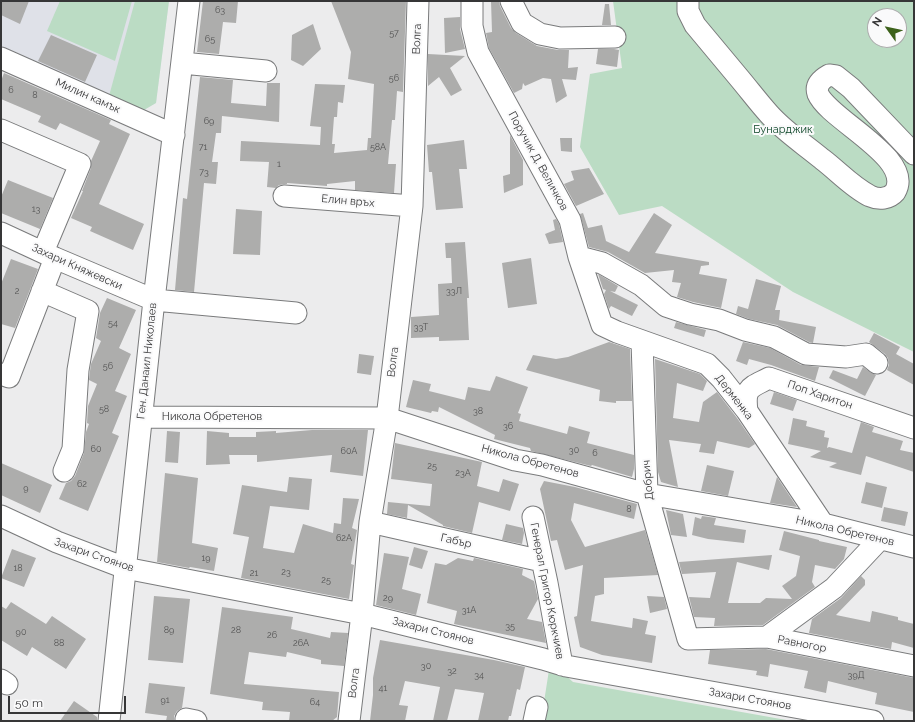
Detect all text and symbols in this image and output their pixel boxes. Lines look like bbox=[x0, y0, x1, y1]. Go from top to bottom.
house number: 63 bbox=[215, 5, 225, 15]
north arrow bbox=[867, 8, 907, 48]
text: N bbox=[870, 15, 885, 29]
street label: Волга bbox=[410, 23, 424, 55]
house number: 57 bbox=[389, 28, 399, 38]
house number: 65 bbox=[205, 34, 215, 44]
house number: 56 bbox=[389, 73, 399, 83]
street label: Милин камък bbox=[53, 76, 123, 116]
house number: 6 bbox=[8, 85, 14, 95]
house number: 8 bbox=[32, 90, 38, 100]
street label: Поручик Д. Величков bbox=[505, 109, 571, 213]
house number: 69 bbox=[204, 116, 214, 126]
park label: Бунарджик bbox=[753, 123, 813, 137]
house number: 71 bbox=[199, 142, 207, 152]
house number: 58А bbox=[370, 142, 386, 152]
house number: 1 bbox=[277, 159, 281, 169]
house number: 73 bbox=[199, 167, 209, 177]
street label: Елин връх bbox=[321, 192, 375, 210]
house number: 13 bbox=[32, 204, 40, 214]
street label: Захари Княжевски bbox=[30, 241, 124, 293]
house number: 2 bbox=[15, 286, 19, 296]
house number: 33Л bbox=[446, 286, 462, 296]
street label: Ген. Данаил Николаев bbox=[134, 302, 160, 420]
house number: 54 bbox=[108, 318, 118, 328]
house number: 33Т bbox=[414, 322, 428, 332]
street label: Волга bbox=[385, 346, 401, 378]
house number: 56 bbox=[103, 361, 113, 371]
street label: Дерменка bbox=[712, 372, 756, 422]
street label: Поп Харитон bbox=[786, 378, 854, 412]
house number: 58 bbox=[99, 404, 109, 414]
house number: 38 bbox=[473, 406, 483, 416]
street label: Никола Обретенов bbox=[162, 410, 262, 424]
house number: 36 bbox=[503, 421, 513, 431]
street label: Никола Обретенов bbox=[480, 442, 580, 480]
house number: 60 bbox=[91, 444, 101, 454]
house number: 30 bbox=[569, 445, 579, 455]
house number: 60А bbox=[341, 446, 357, 456]
house number: 6 bbox=[592, 448, 598, 458]
street label: Добрич bbox=[640, 459, 656, 501]
house number: 25 bbox=[427, 461, 437, 471]
house number: 23А bbox=[455, 468, 471, 478]
house number: 62 bbox=[77, 479, 87, 489]
house number: 9 bbox=[23, 483, 29, 493]
house number: 8 bbox=[626, 504, 632, 514]
street label: Никола Обретенов bbox=[795, 513, 895, 549]
street label: Генерал Григор Кюркчиев bbox=[527, 522, 567, 660]
street label: Габър bbox=[439, 531, 473, 551]
house number: 62А bbox=[336, 533, 352, 543]
street label: Захари Стоянов bbox=[52, 535, 136, 575]
house number: 19 bbox=[201, 553, 211, 563]
house number: 18 bbox=[13, 563, 23, 573]
house number: 23 bbox=[281, 567, 291, 577]
house number: 21 bbox=[250, 568, 258, 578]
house number: 25 bbox=[321, 575, 331, 585]
house number: 29 bbox=[383, 593, 393, 603]
house number: 31А bbox=[462, 605, 476, 615]
street label: Захари Стоянов bbox=[391, 614, 475, 648]
house number: 35 bbox=[505, 621, 515, 631]
house number: 89 bbox=[164, 625, 174, 635]
house number: 28 bbox=[231, 625, 241, 635]
house number: 90 bbox=[16, 627, 26, 637]
house number: 26 bbox=[267, 630, 277, 640]
street label: Равногор bbox=[776, 633, 828, 655]
house number: 88 bbox=[54, 638, 64, 648]
house number: 26А bbox=[293, 638, 309, 648]
house number: 30 bbox=[421, 661, 431, 671]
house number: 32 bbox=[447, 666, 457, 676]
street label: Волга bbox=[346, 667, 362, 699]
house number: 34 bbox=[474, 670, 484, 680]
house number: 39Д bbox=[848, 670, 864, 680]
house number: 41 bbox=[379, 683, 387, 693]
street label: Захари Стоянов bbox=[708, 685, 792, 713]
scale bar bbox=[10, 688, 128, 714]
house number: 91 bbox=[160, 695, 170, 705]
text: 50 m bbox=[15, 696, 43, 710]
house number: 64 bbox=[310, 697, 320, 707]

